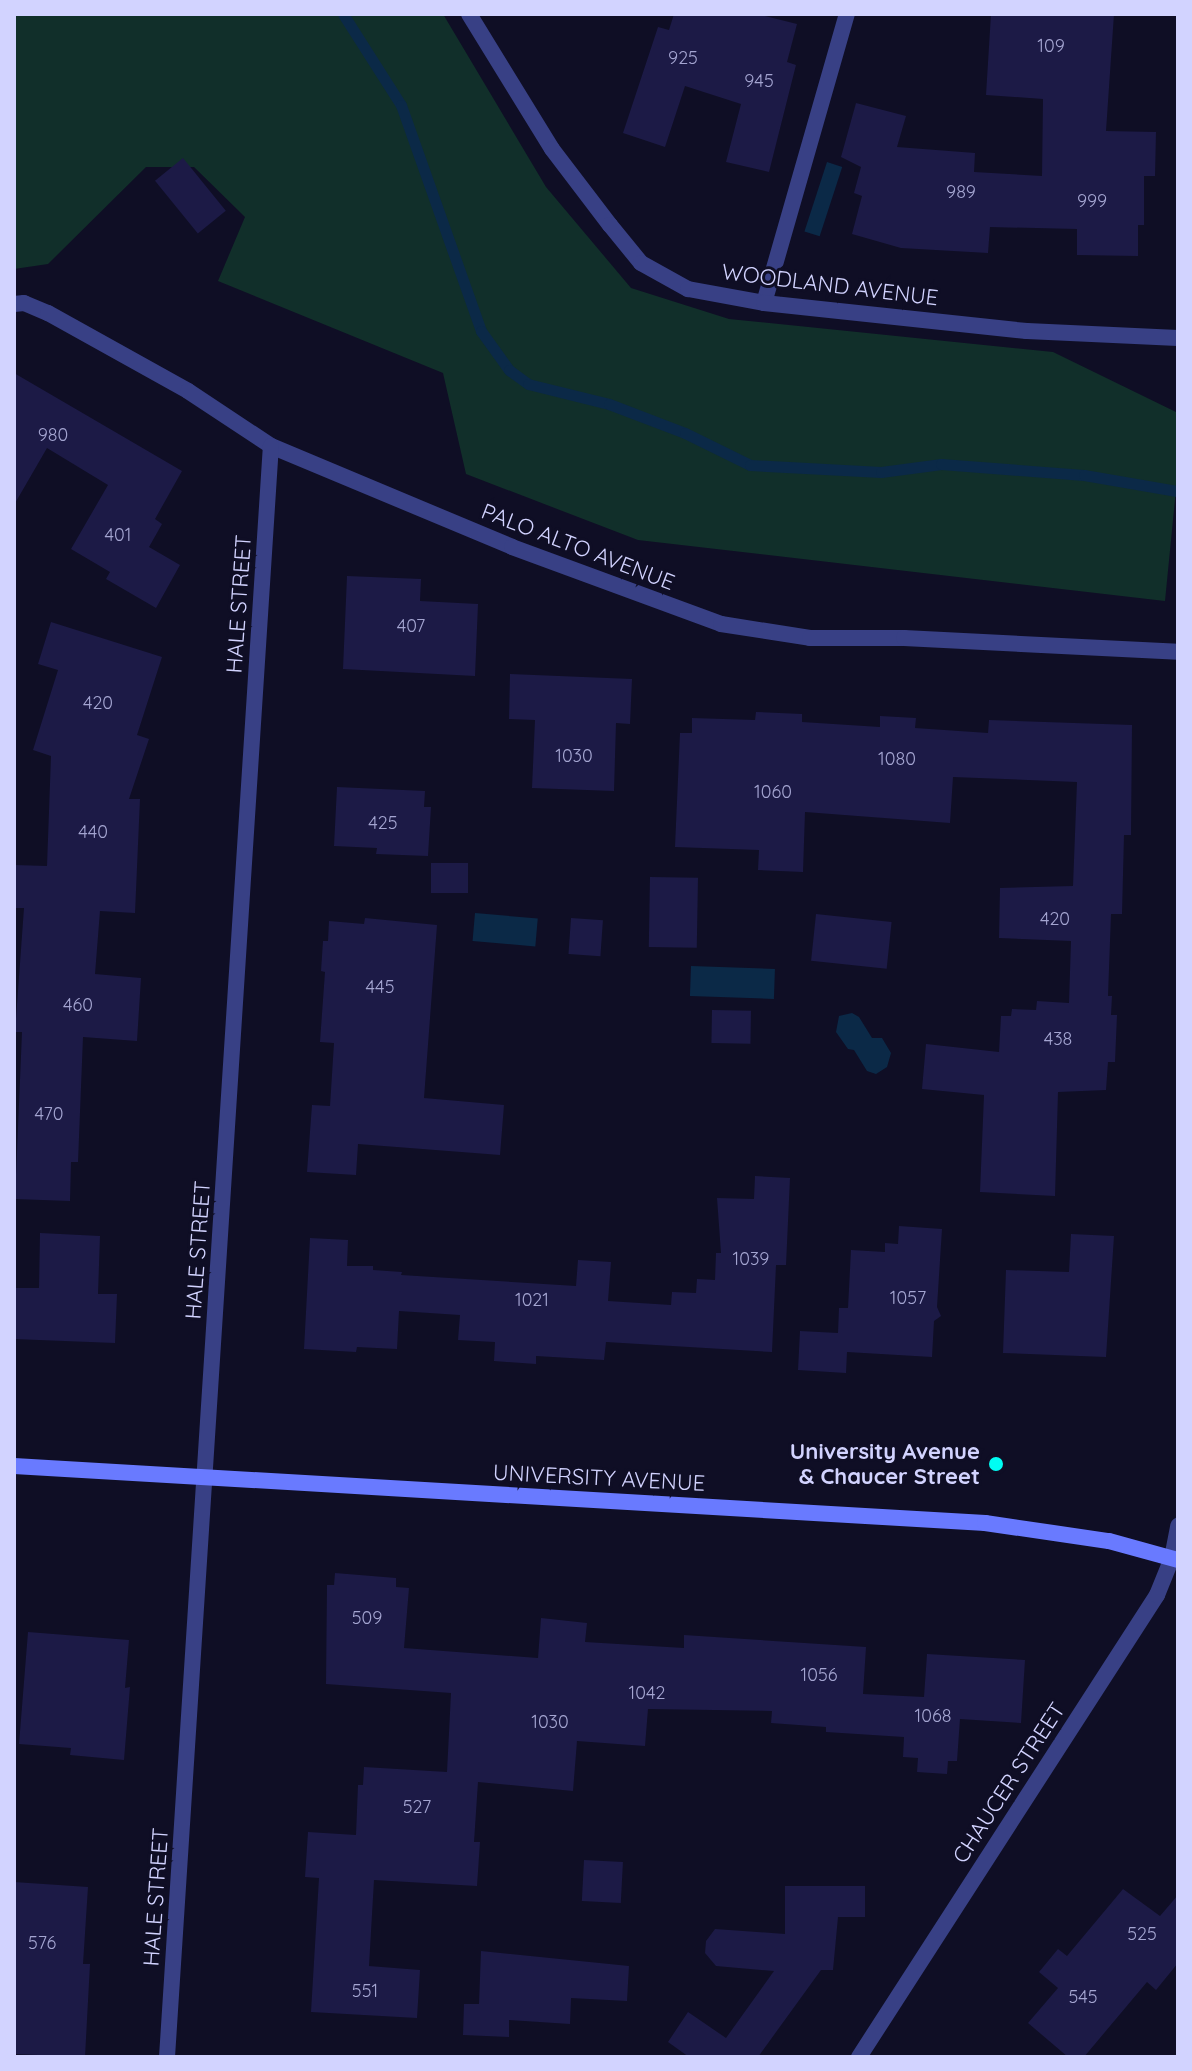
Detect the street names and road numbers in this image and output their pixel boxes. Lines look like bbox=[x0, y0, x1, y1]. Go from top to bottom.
street label: WOODLAND AVENUE bbox=[720, 259, 940, 311]
street label: PALO ALTO AVENUE bbox=[478, 498, 678, 596]
street label: HALE STREET bbox=[221, 534, 257, 674]
street label: HALE STREET bbox=[180, 1180, 216, 1320]
street label: UNIVERSITY AVENUE bbox=[492, 1459, 706, 1497]
street label: CHAUCER STREET bbox=[947, 1698, 1071, 1868]
street label: HALE STREET bbox=[138, 1827, 174, 1967]

